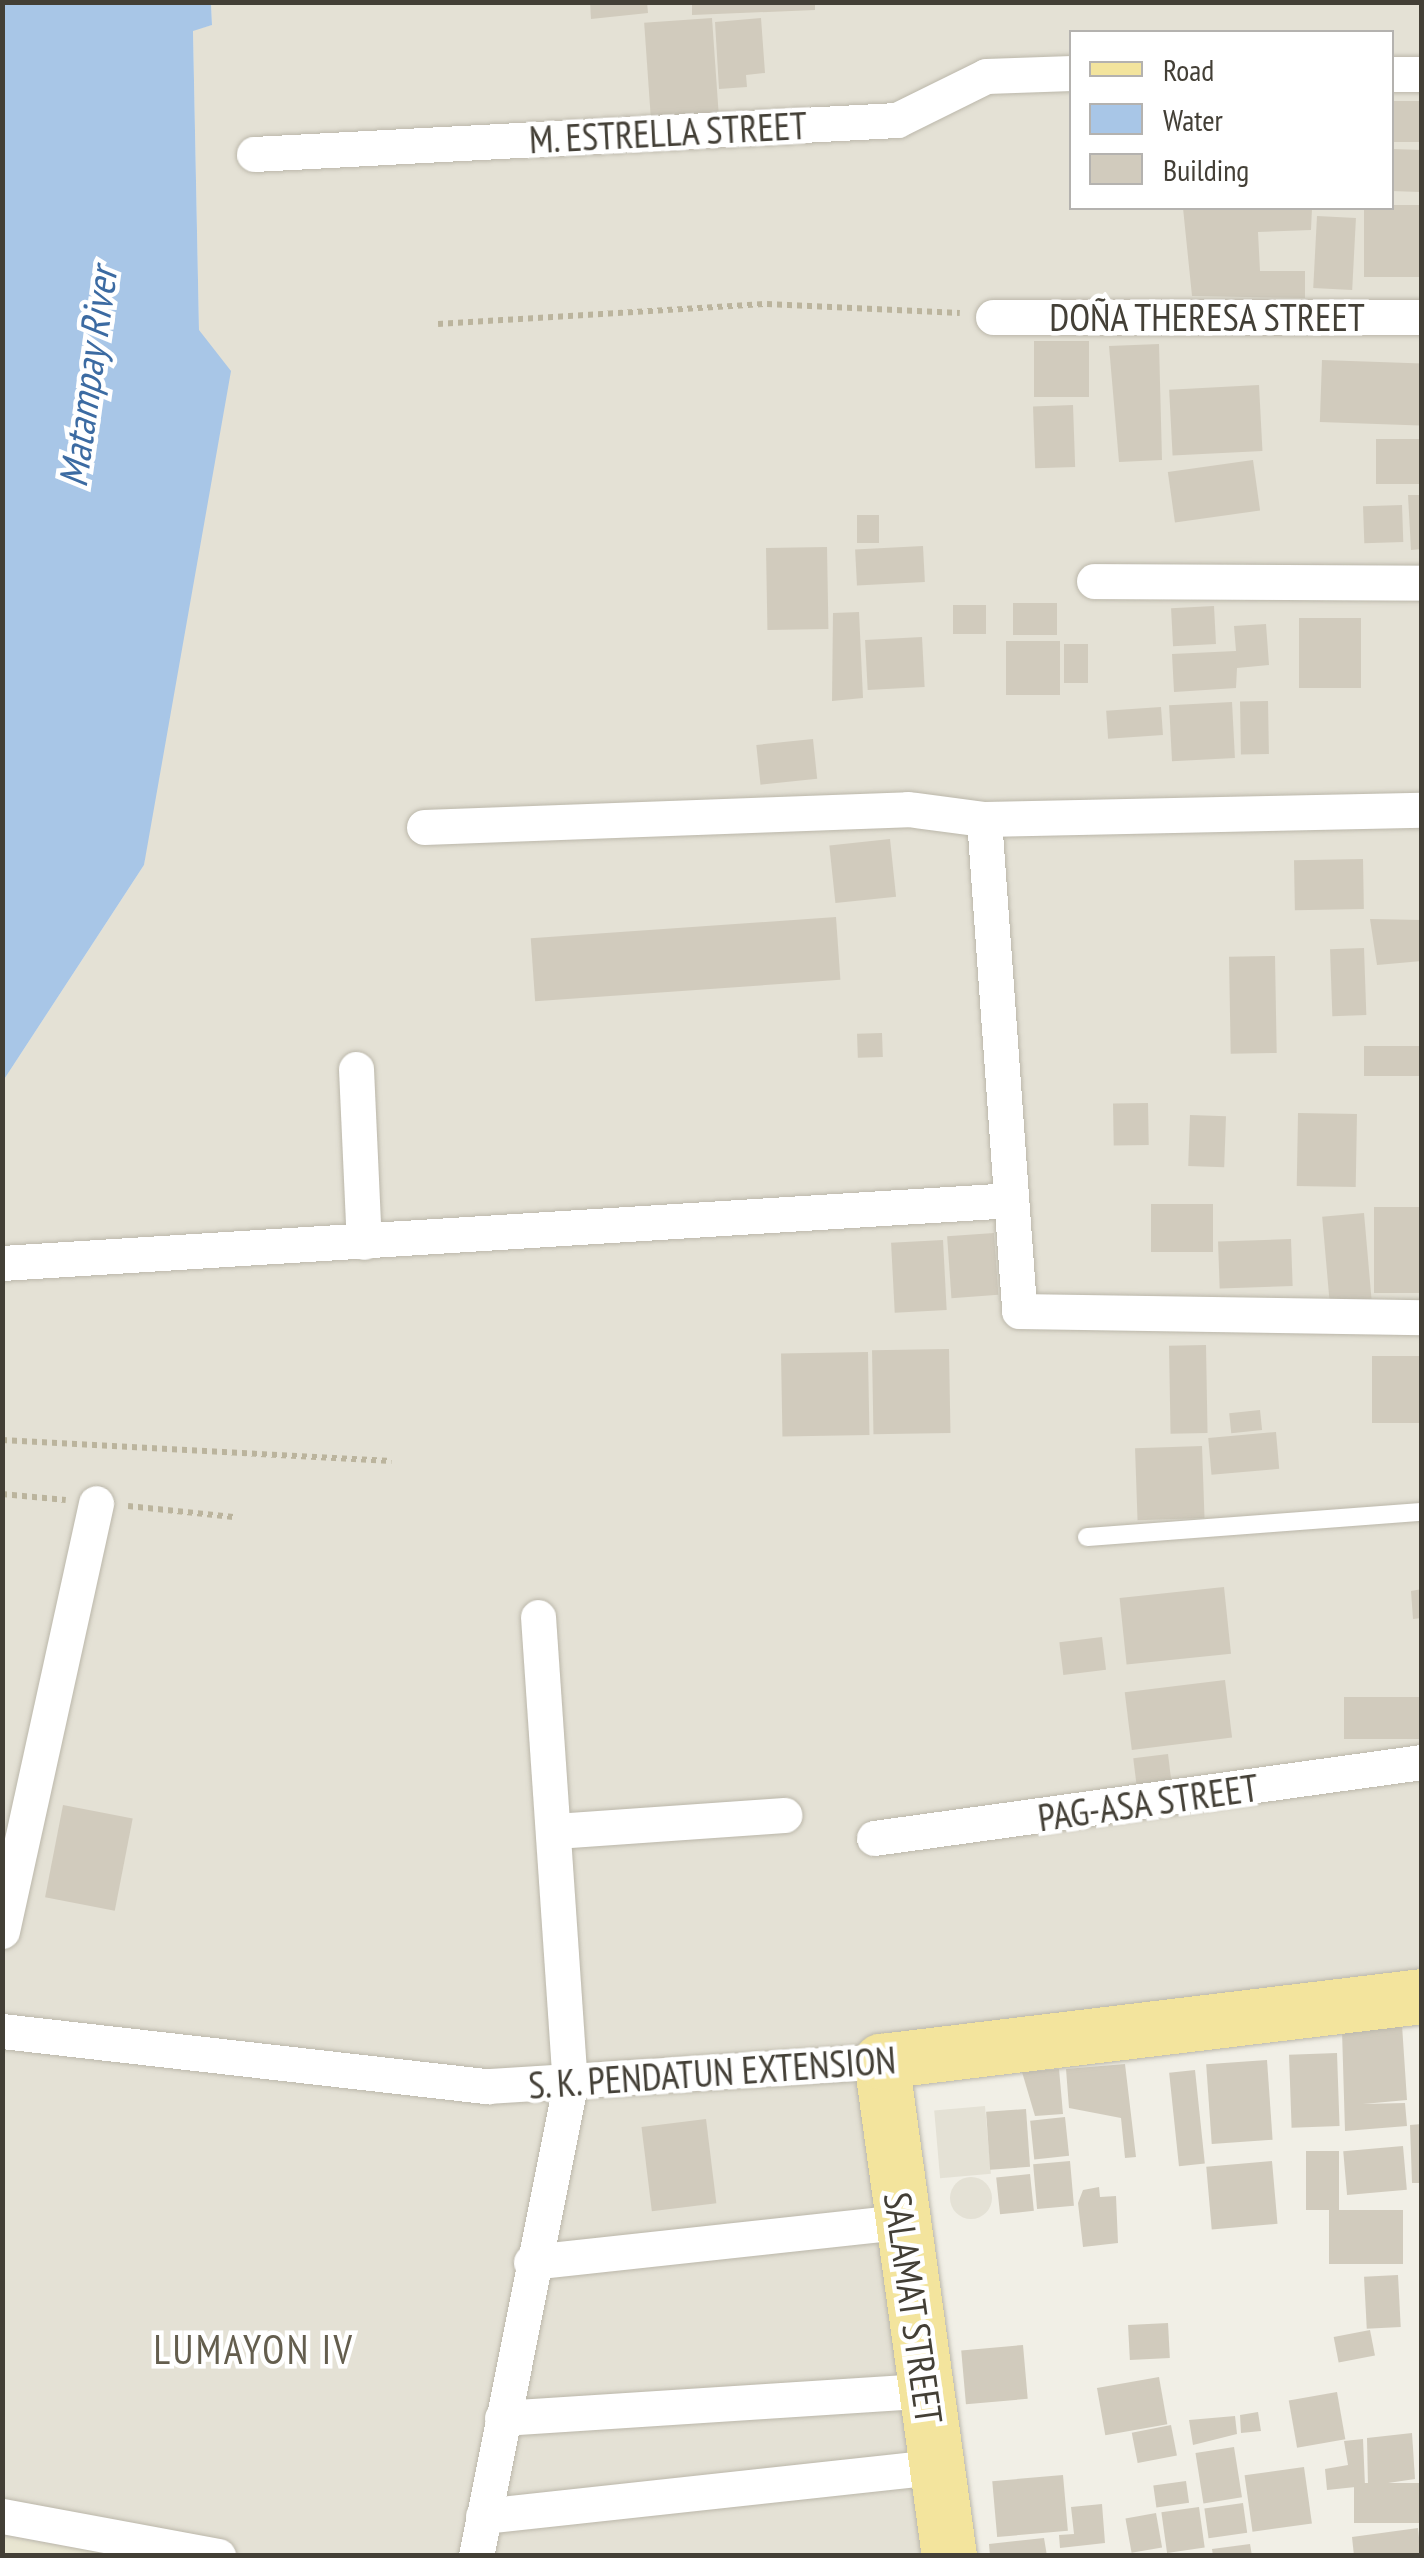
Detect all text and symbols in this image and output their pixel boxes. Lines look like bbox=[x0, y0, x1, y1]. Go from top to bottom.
legend bbox=[1069, 30, 1394, 210]
text: Road bbox=[1163, 50, 1214, 89]
text: Water bbox=[1163, 100, 1223, 139]
street label: M. ESTRELLA STREET bbox=[526, 102, 810, 162]
text: Building bbox=[1163, 150, 1249, 189]
water label: Matampay River bbox=[48, 264, 126, 490]
street label: DOÑA THERESA STREET bbox=[1048, 294, 1366, 340]
street label: PAG-ASA STREET bbox=[1034, 1764, 1262, 1840]
street label: S. K. PENDATUN EXTENSION bbox=[524, 2036, 900, 2108]
street label: SALAMAT STREET bbox=[875, 2189, 953, 2427]
district label: LUMAYON IV bbox=[153, 2325, 355, 2373]

